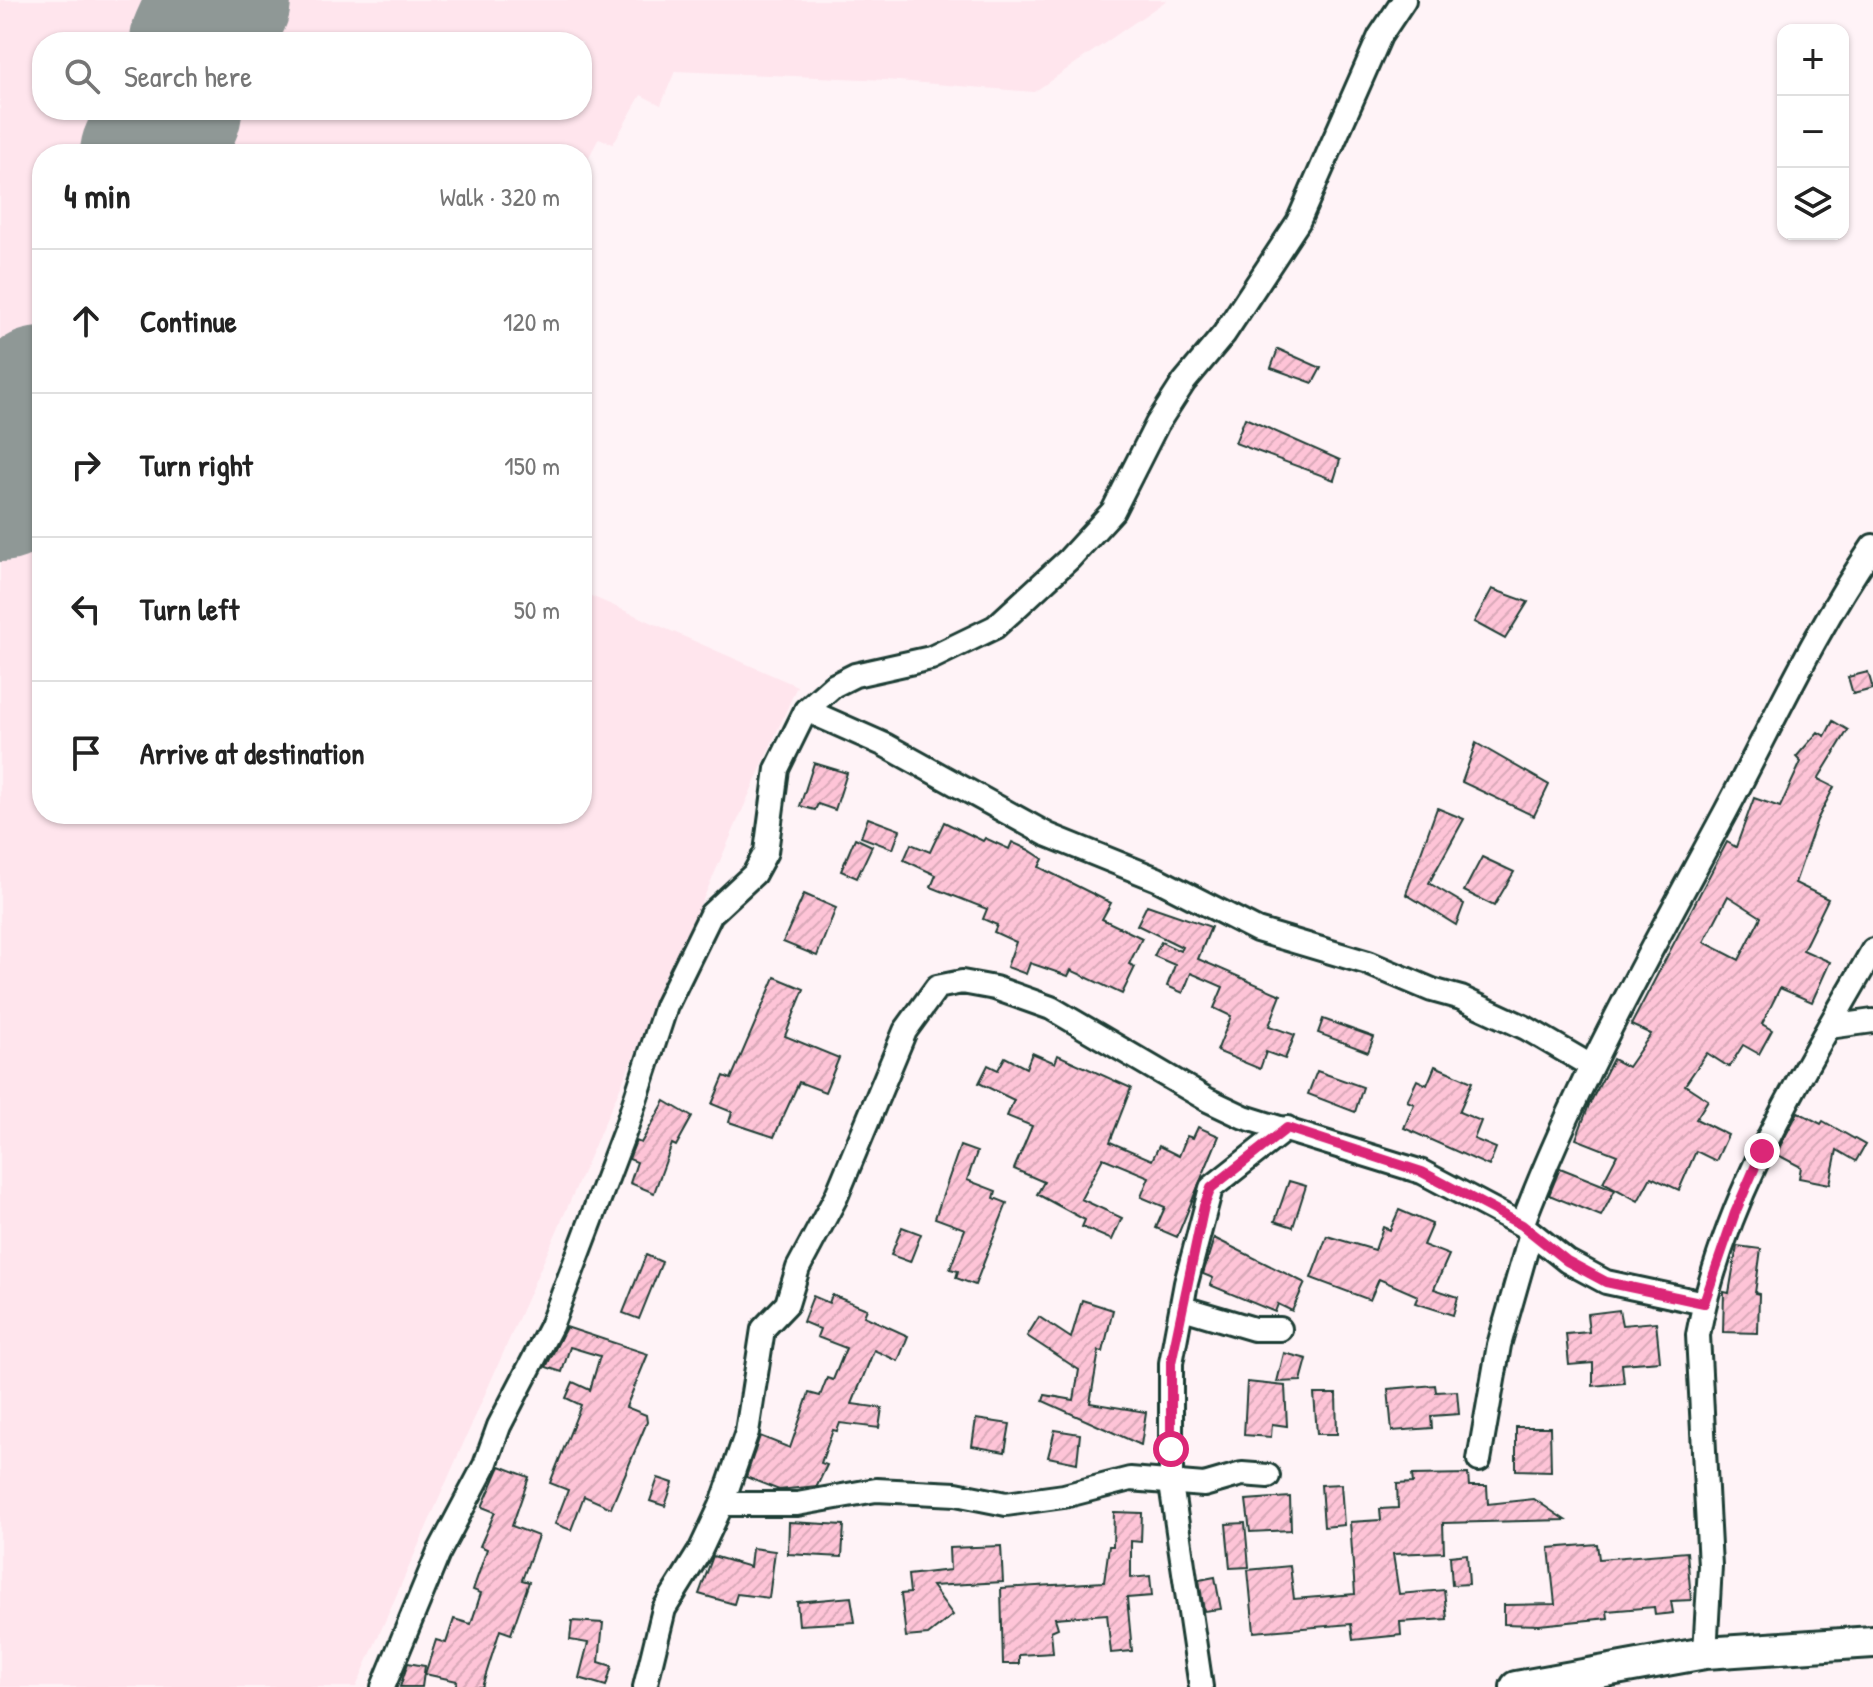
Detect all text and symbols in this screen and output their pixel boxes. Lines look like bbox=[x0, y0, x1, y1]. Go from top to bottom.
map controls bbox=[1777, 24, 1849, 240]
button: + bbox=[1777, 24, 1849, 96]
search box bbox=[32, 32, 592, 120]
icon: search bbox=[60, 54, 104, 98]
text: Search here bbox=[124, 56, 252, 96]
button: − bbox=[1777, 96, 1849, 168]
button: layers bbox=[1777, 168, 1849, 240]
text: 4 min bbox=[64, 173, 131, 219]
text: Walk · 320 m bbox=[440, 179, 560, 214]
icon: ahead bbox=[64, 299, 108, 343]
text: Continue bbox=[140, 301, 237, 341]
text: 120 m bbox=[503, 304, 560, 339]
icon: right bbox=[64, 443, 108, 487]
text: Turn right bbox=[140, 445, 253, 485]
text: 150 m bbox=[504, 448, 560, 483]
icon: left bbox=[64, 587, 108, 631]
text: Turn left bbox=[140, 589, 239, 629]
text: 50 m bbox=[514, 592, 560, 627]
icon: arrive bbox=[64, 731, 108, 775]
text: Arrive at destination bbox=[140, 733, 365, 773]
route end bbox=[1744, 1133, 1780, 1169]
route start bbox=[1153, 1431, 1189, 1467]

